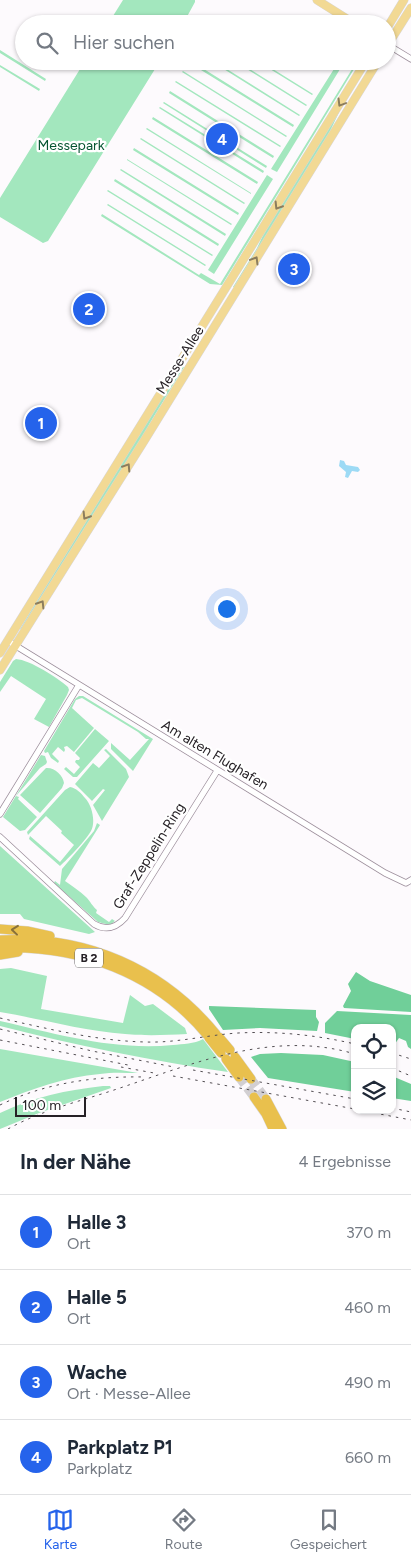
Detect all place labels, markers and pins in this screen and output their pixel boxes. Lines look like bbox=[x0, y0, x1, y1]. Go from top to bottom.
pin: 4 bbox=[206, 120, 238, 158]
pin: 3 bbox=[278, 250, 310, 288]
pin: 2 bbox=[73, 290, 105, 328]
pin: 1 bbox=[25, 404, 57, 442]

